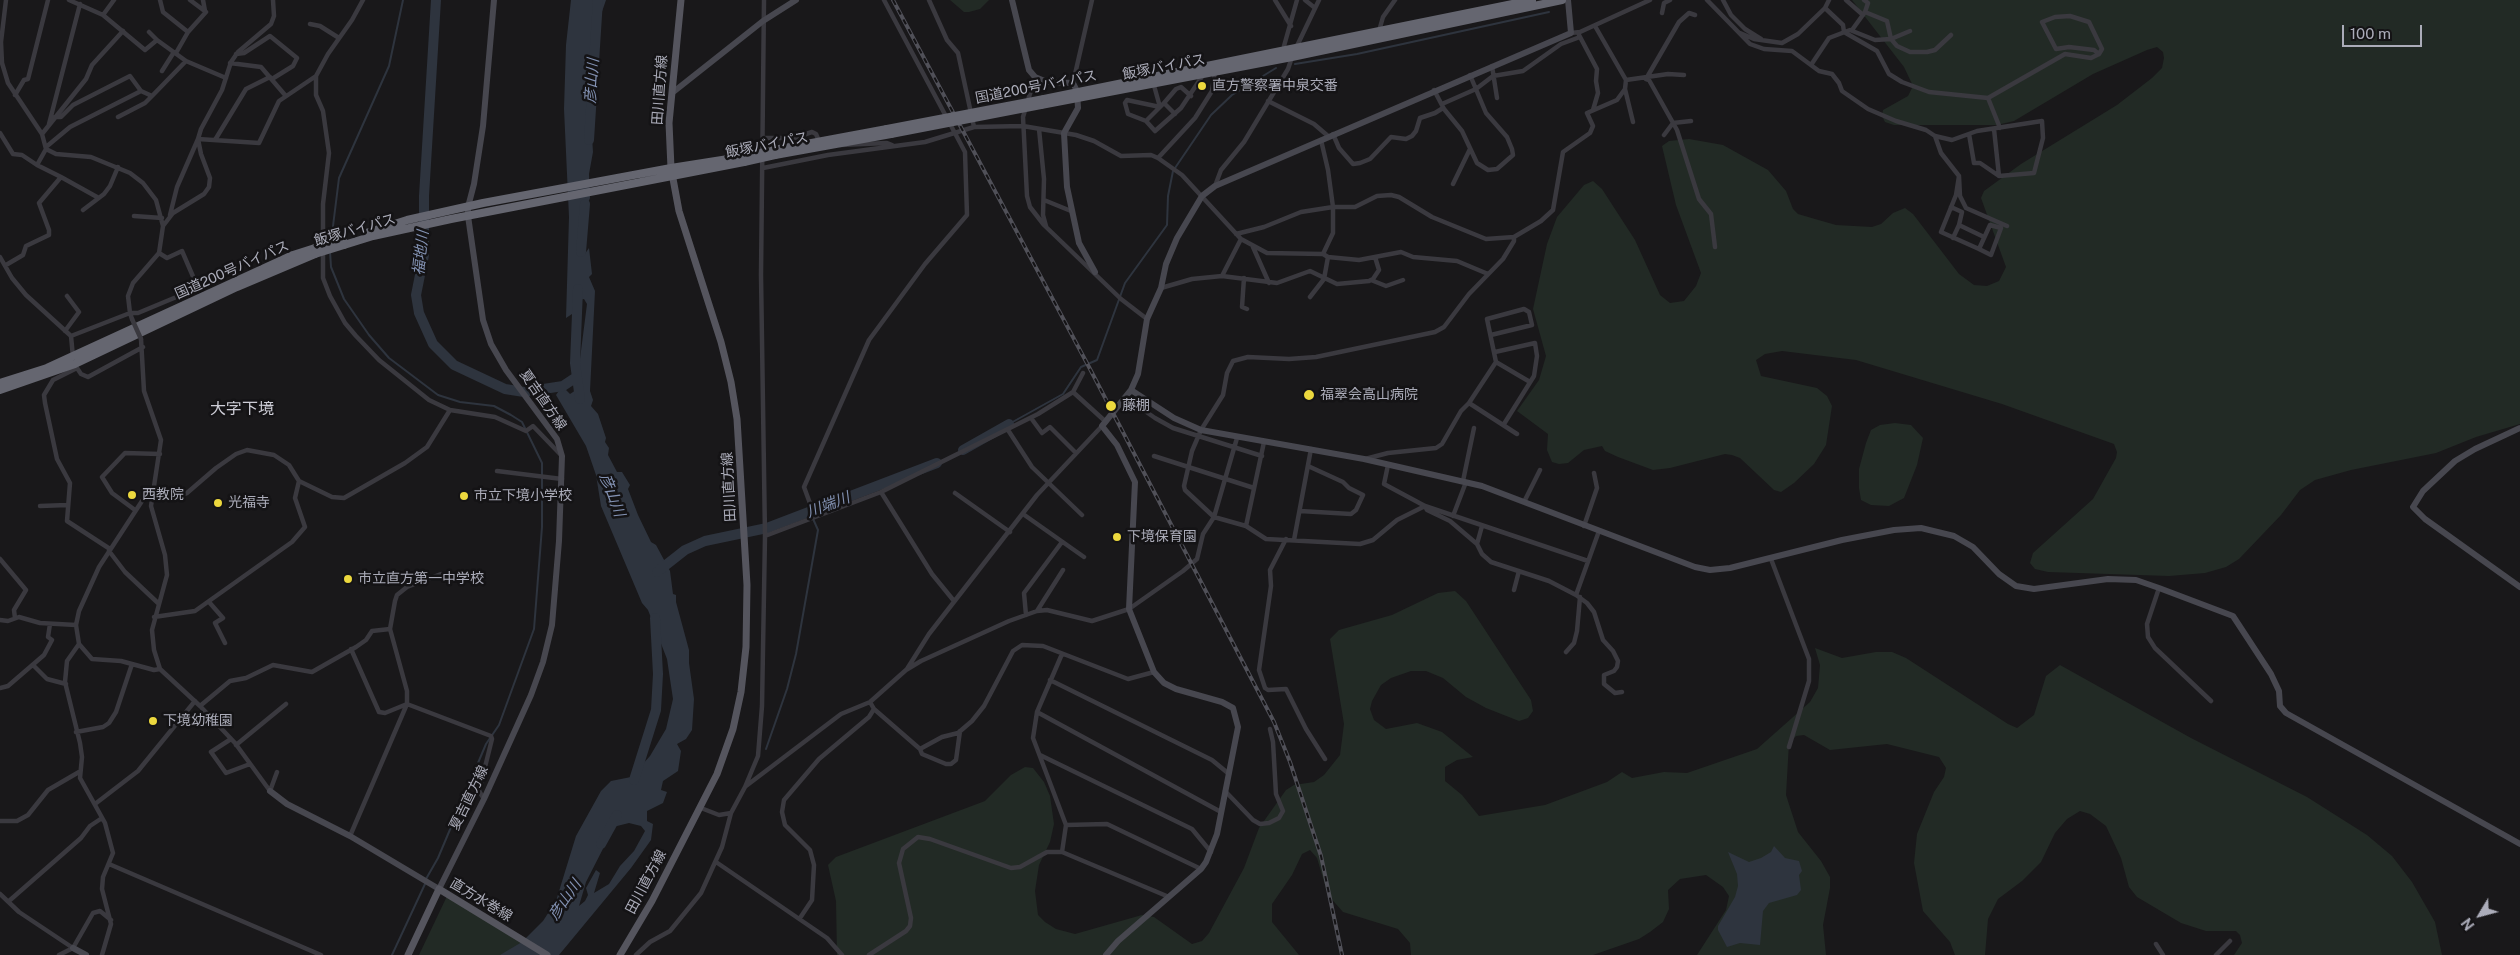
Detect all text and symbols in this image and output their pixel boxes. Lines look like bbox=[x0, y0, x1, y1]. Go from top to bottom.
scale bar bbox=[2345, 15, 2425, 47]
text: 100 m bbox=[2350, 25, 2391, 42]
street label: 飯塚バイパス bbox=[1121, 51, 1207, 83]
street label: 田川直方線 bbox=[649, 54, 671, 126]
water label: 彦山川 bbox=[581, 58, 603, 104]
street label: 国道200号バイパス bbox=[974, 67, 1098, 107]
place label: 直方警察署中泉交番 bbox=[1212, 78, 1338, 94]
marker: 直方警察署中泉交番 bbox=[1196, 80, 1208, 92]
street label: 飯塚バイパス bbox=[724, 129, 810, 161]
street label: 飯塚バイパス bbox=[312, 210, 398, 250]
water label: 福地川 bbox=[410, 230, 432, 276]
street label: 国道200号バイパス bbox=[172, 237, 292, 303]
street label: 夏吉直方線 bbox=[516, 367, 570, 433]
place label: 福翠会高山病院 bbox=[1320, 387, 1418, 403]
marker: 福翠会高山病院 bbox=[1302, 388, 1316, 402]
place label: 藤棚 bbox=[1122, 398, 1150, 414]
district label: 大字下境 bbox=[210, 399, 274, 419]
marker: 藤棚 bbox=[1104, 399, 1118, 413]
street label: 田川直方線 bbox=[719, 452, 739, 522]
water label: 彦山川 bbox=[596, 471, 628, 519]
place label: 西教院 bbox=[142, 487, 184, 503]
place label: 市立下境小学校 bbox=[474, 488, 572, 504]
marker: 西教院 bbox=[126, 489, 138, 501]
water label: 川端川 bbox=[804, 489, 852, 521]
marker: 市立下境小学校 bbox=[458, 490, 470, 502]
place label: 光福寺 bbox=[228, 495, 270, 511]
marker: 光福寺 bbox=[212, 497, 224, 509]
place label: 下境保育園 bbox=[1127, 529, 1197, 545]
marker: 下境保育園 bbox=[1111, 531, 1123, 543]
place label: 市立直方第一中学校 bbox=[358, 571, 484, 587]
marker: 市立直方第一中学校 bbox=[342, 573, 354, 585]
place label: 下境幼稚園 bbox=[163, 713, 233, 729]
marker: 下境幼稚園 bbox=[147, 715, 159, 727]
street label: 夏吉直方線 bbox=[446, 763, 492, 833]
street label: 田川直方線 bbox=[622, 847, 670, 917]
street label: 直方水巻線 bbox=[447, 875, 515, 925]
water label: 彦山川 bbox=[545, 876, 585, 924]
north arrow bbox=[2455, 890, 2505, 940]
text: N bbox=[2458, 915, 2478, 933]

